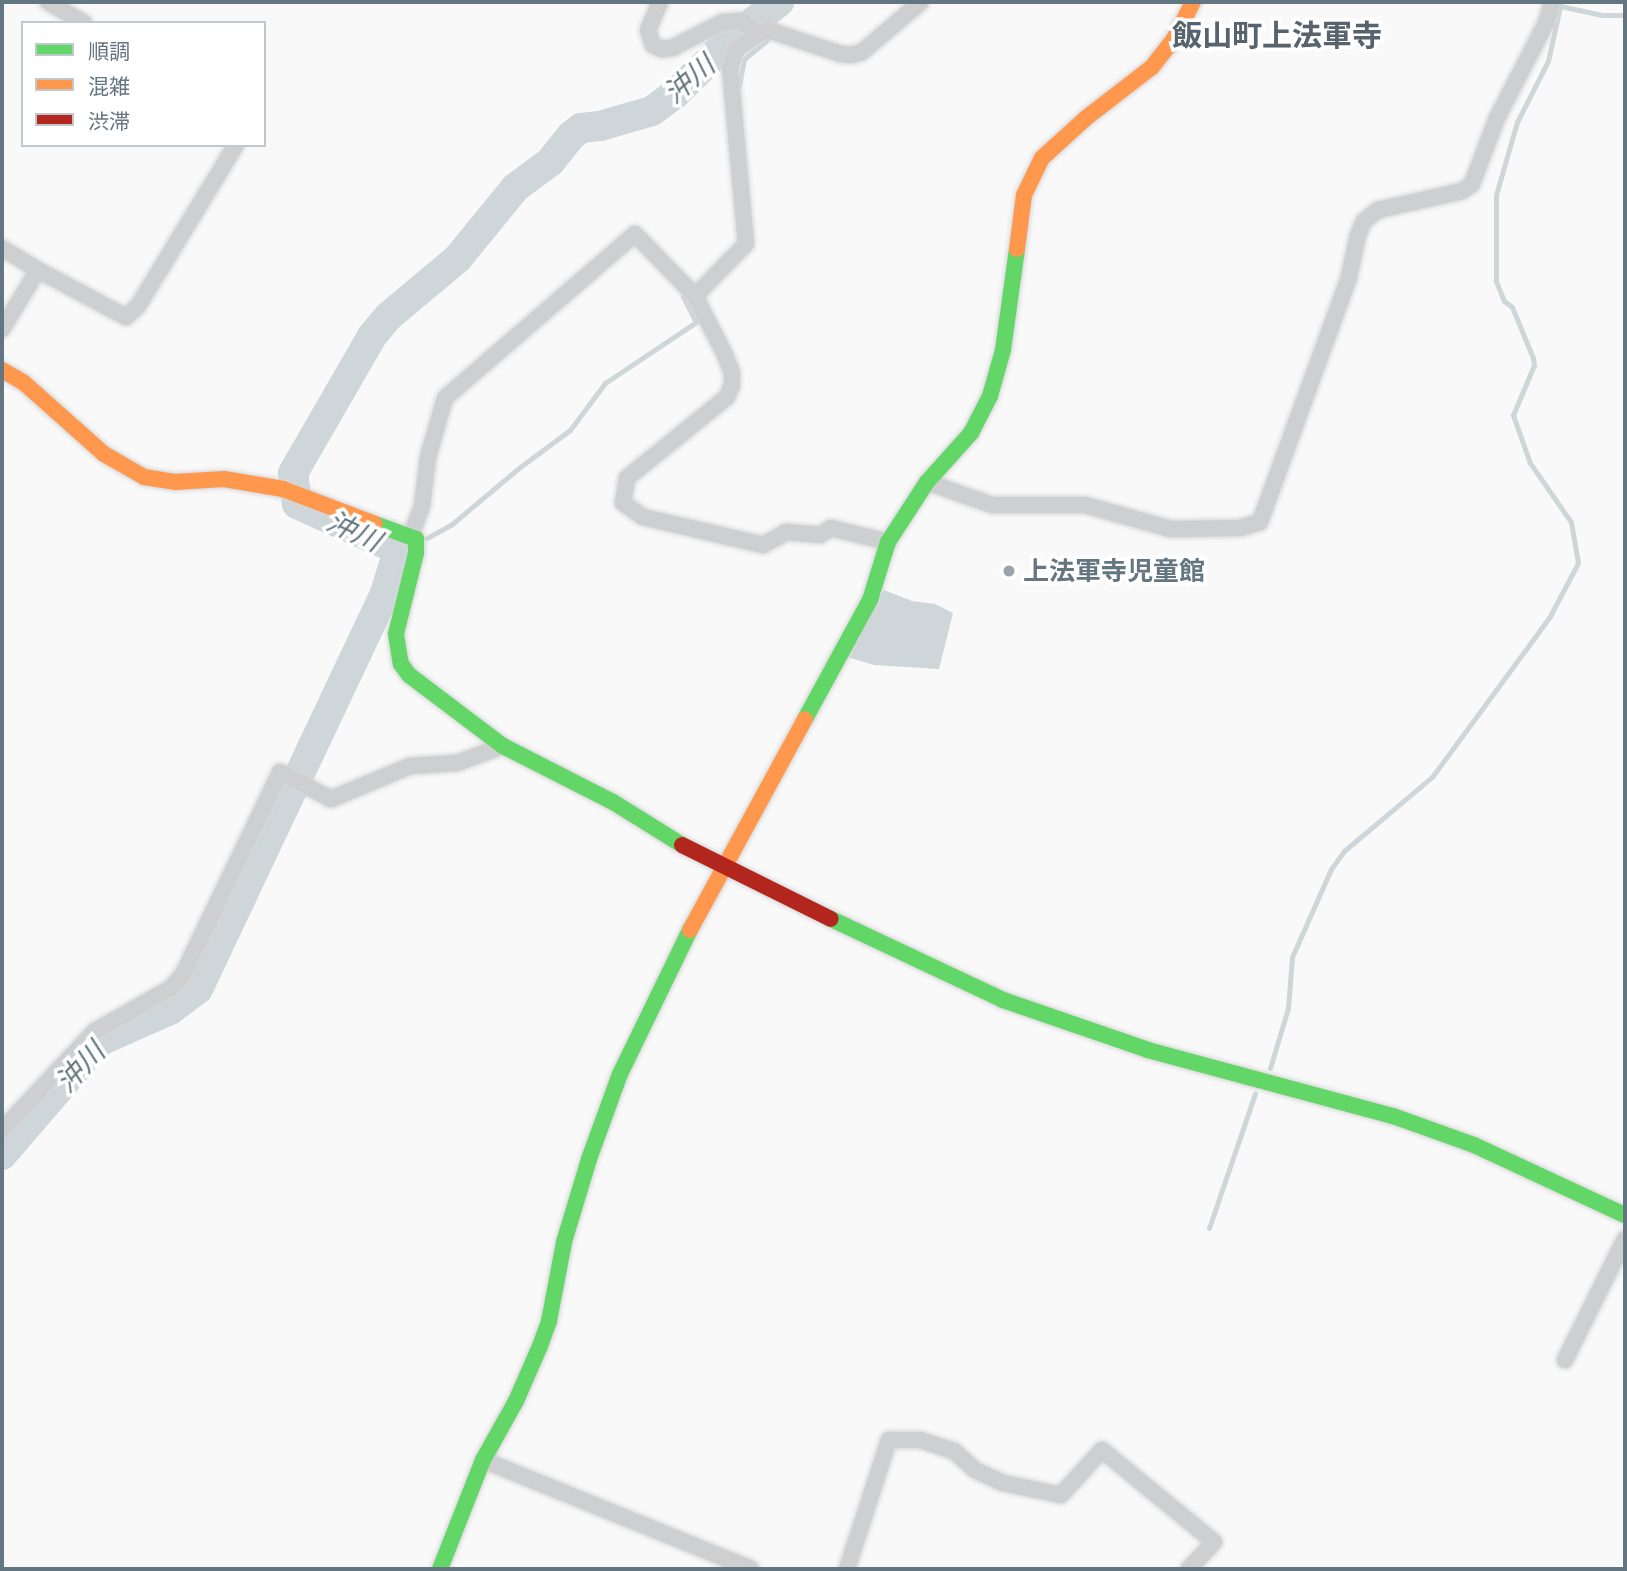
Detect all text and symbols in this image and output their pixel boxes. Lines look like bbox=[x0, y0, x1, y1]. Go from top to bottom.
district label: 飯山町上法軍寺 bbox=[1172, 17, 1382, 53]
legend bbox=[21, 21, 266, 147]
text: 順調 bbox=[88, 38, 130, 65]
water label: 沖川 bbox=[657, 48, 721, 110]
text: 混雑 bbox=[88, 73, 130, 100]
text: 渋滞 bbox=[88, 108, 130, 135]
water label: 沖川 bbox=[322, 504, 386, 558]
place label: 上法軍寺児童館 bbox=[1023, 555, 1205, 587]
marker: 上法軍寺児童館 bbox=[1001, 563, 1017, 579]
water label: 沖川 bbox=[49, 1035, 111, 1099]

